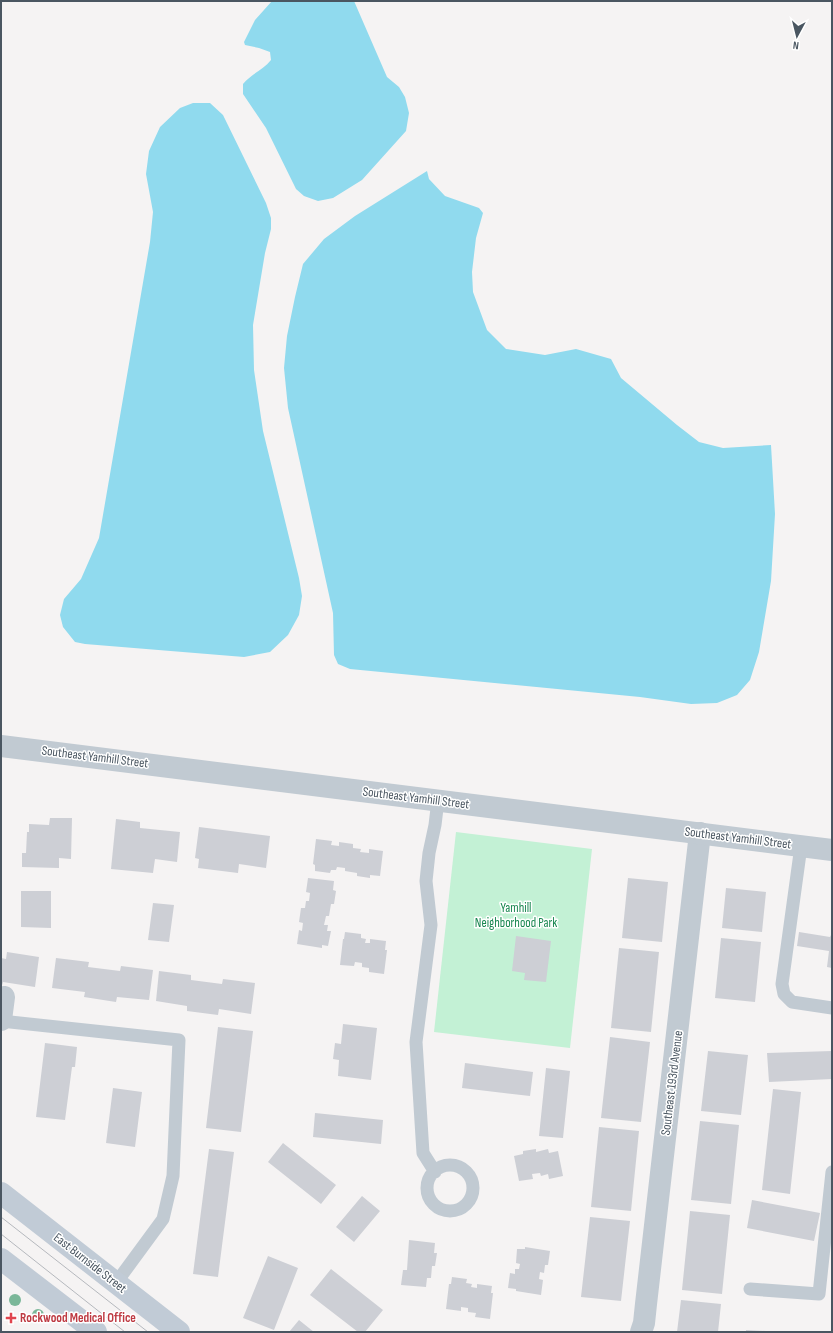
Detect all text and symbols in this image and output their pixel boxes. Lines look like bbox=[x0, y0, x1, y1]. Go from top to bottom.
north arrow bbox=[777, 16, 817, 56]
text: N bbox=[792, 39, 800, 52]
street label: Southeast Yamhill Street bbox=[41, 743, 149, 771]
street label: Southeast Yamhill Street bbox=[362, 784, 470, 812]
street label: Southeast Yamhill Street bbox=[684, 824, 792, 852]
park label: Yamhill Neighborhood Park bbox=[475, 900, 557, 931]
street label: Southeast 193rd Avenue bbox=[658, 1030, 686, 1136]
street label: East Burnside Street bbox=[50, 1229, 130, 1297]
place label: Rockwood Medical Office bbox=[20, 1310, 136, 1326]
marker: Rockwood Medical Office bbox=[5, 1312, 17, 1324]

